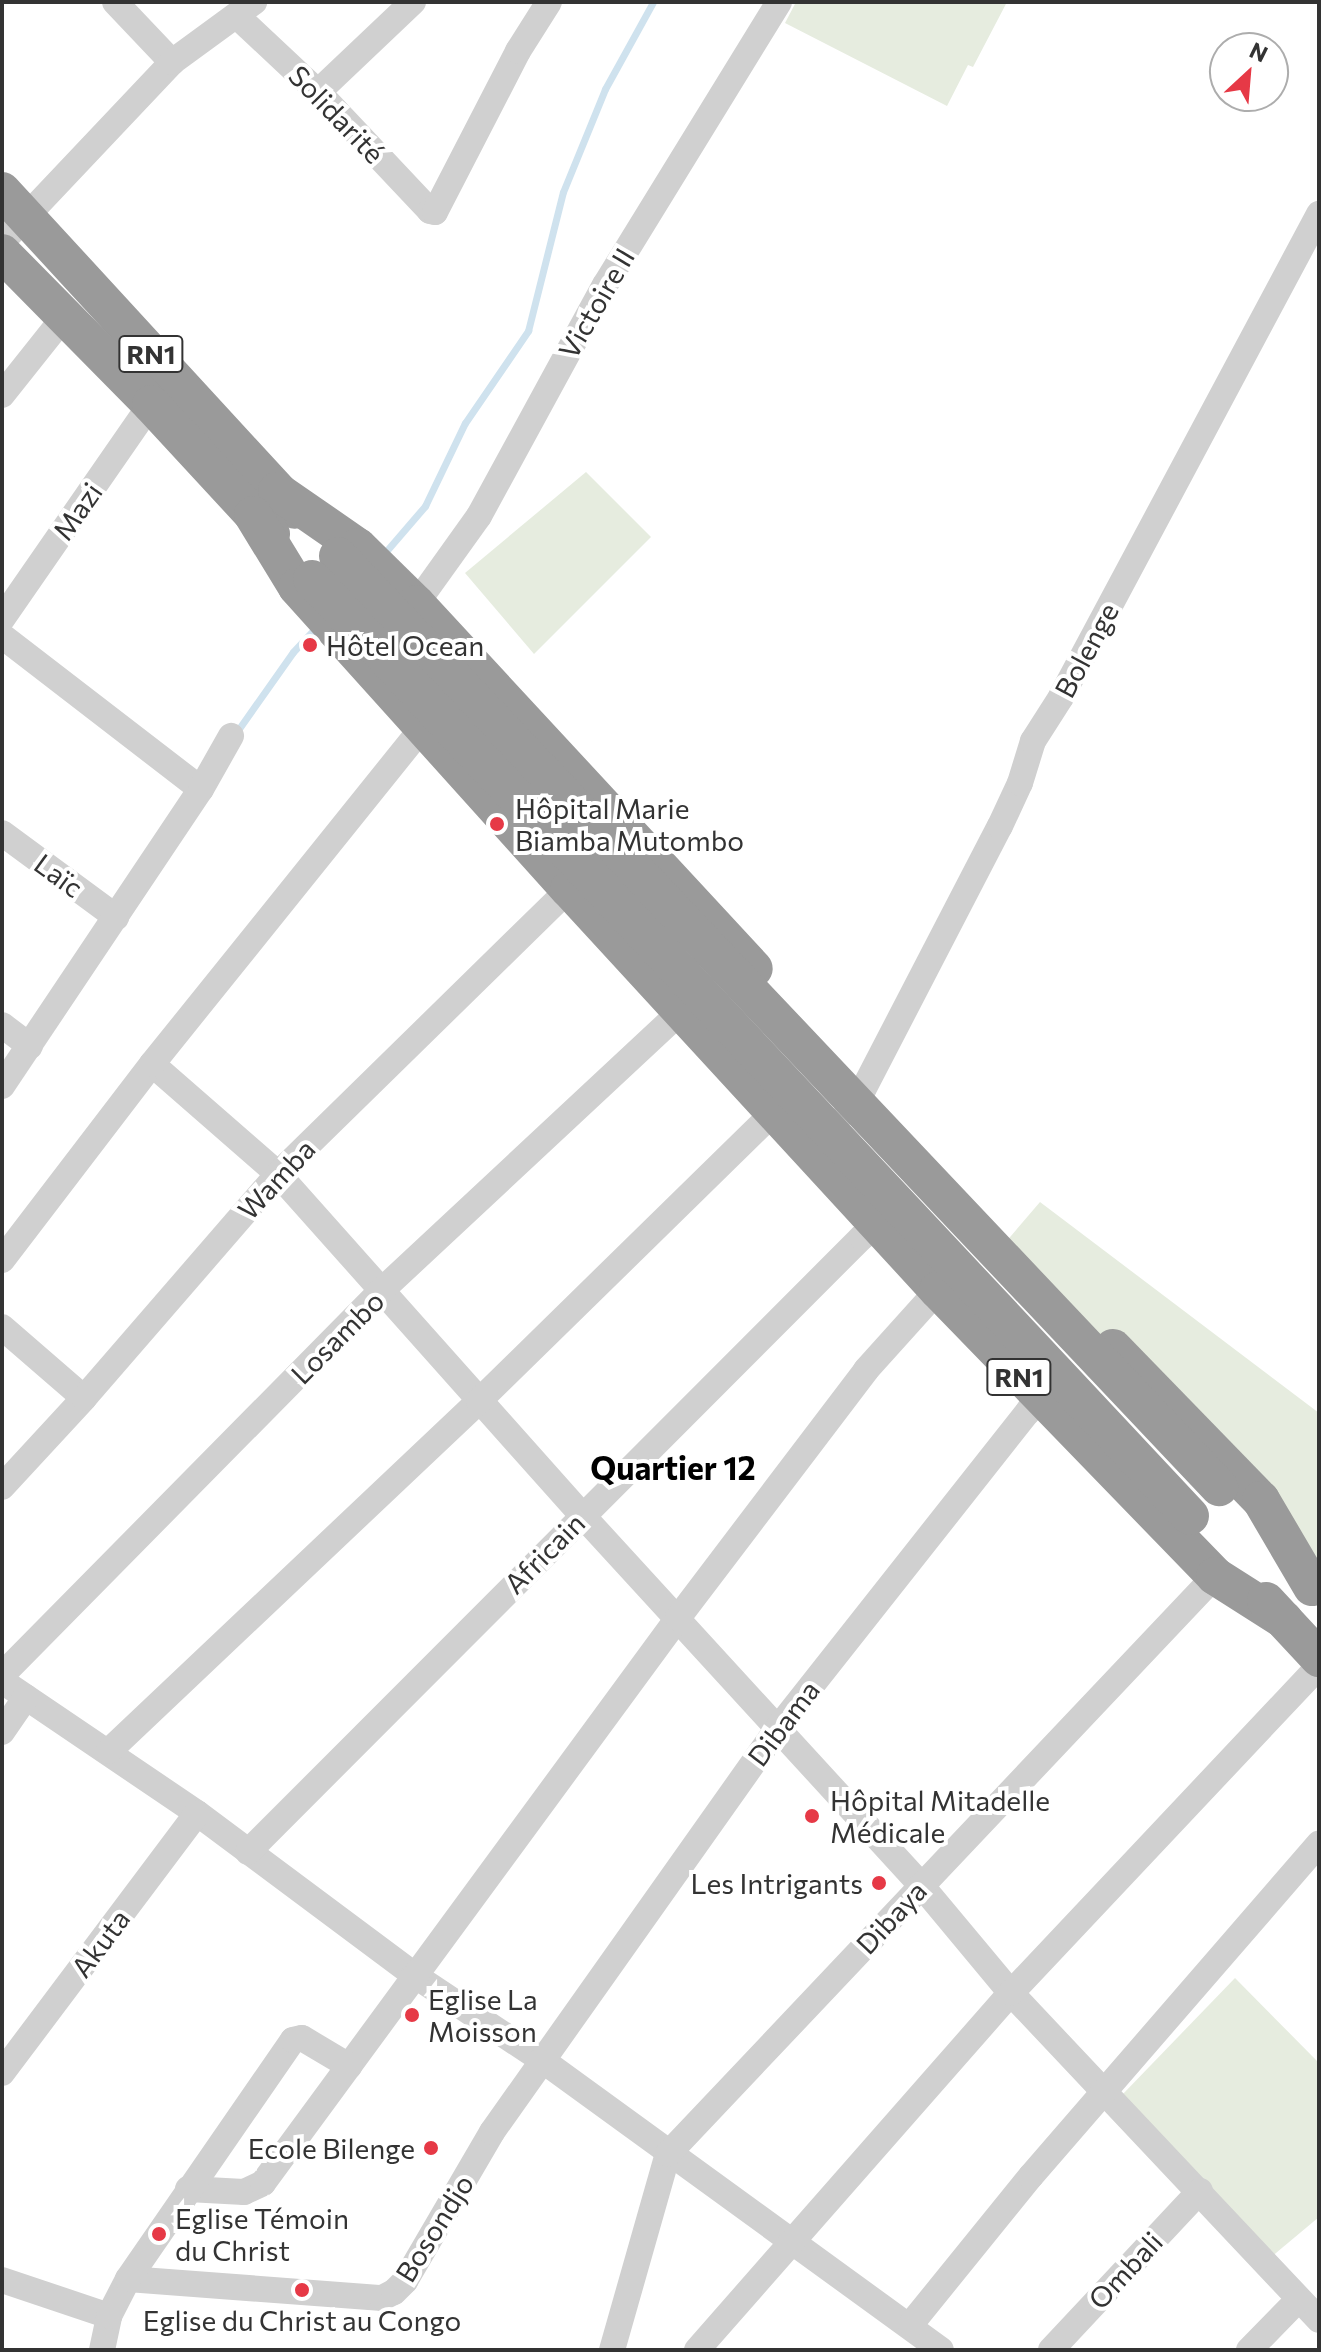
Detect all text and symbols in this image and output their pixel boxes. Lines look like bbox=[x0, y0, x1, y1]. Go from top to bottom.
north arrow bbox=[1209, 32, 1289, 112]
text: N bbox=[1246, 36, 1272, 68]
street label: Solidarité bbox=[282, 58, 392, 170]
street label: Victoire II bbox=[551, 242, 641, 364]
road number: RN1 bbox=[117, 332, 185, 376]
street label: Mazi bbox=[45, 476, 109, 546]
street label: Bolenge bbox=[1047, 597, 1125, 703]
place label: Hôtel Ocean bbox=[326, 628, 484, 662]
marker: Hôtel Ocean bbox=[301, 636, 319, 654]
place label: Hôpital Marie Biamba Mutombo bbox=[515, 791, 744, 857]
marker: Hôpital Marie Biamba Mutombo bbox=[486, 813, 508, 835]
street label: Laïc bbox=[28, 846, 90, 904]
street label: Wamba bbox=[231, 1132, 321, 1226]
street label: Losambo bbox=[284, 1284, 390, 1390]
road number: RN1 bbox=[985, 1355, 1053, 1399]
district label: Quartier 12 bbox=[590, 1448, 756, 1486]
street label: Africain bbox=[497, 1506, 591, 1600]
street label: Dibama bbox=[740, 1674, 826, 1772]
place label: Hôpital Mitadelle Médicale bbox=[830, 1783, 1050, 1849]
marker: Hôpital Mitadelle Médicale bbox=[801, 1805, 823, 1827]
place label: Les Intrigants bbox=[690, 1866, 863, 1900]
street label: Dibaya bbox=[849, 1874, 933, 1960]
marker: Les Intrigants bbox=[870, 1874, 888, 1892]
street label: Akuta bbox=[64, 1902, 136, 1984]
place label: Eglise La Moisson bbox=[428, 1982, 538, 2048]
marker: Eglise La Moisson bbox=[403, 2006, 421, 2024]
place label: Ecole Bilenge bbox=[248, 2131, 415, 2165]
marker: Ecole Bilenge bbox=[422, 2139, 440, 2157]
street label: Bosondjo bbox=[388, 2168, 480, 2288]
place label: Eglise Témoin du Christ bbox=[175, 2201, 349, 2267]
marker: Eglise Témoin du Christ bbox=[150, 2225, 168, 2243]
street label: Ombali bbox=[1081, 2225, 1169, 2315]
marker: Eglise du Christ au Congo bbox=[293, 2281, 311, 2299]
place label: Eglise du Christ au Congo bbox=[143, 2303, 461, 2337]

